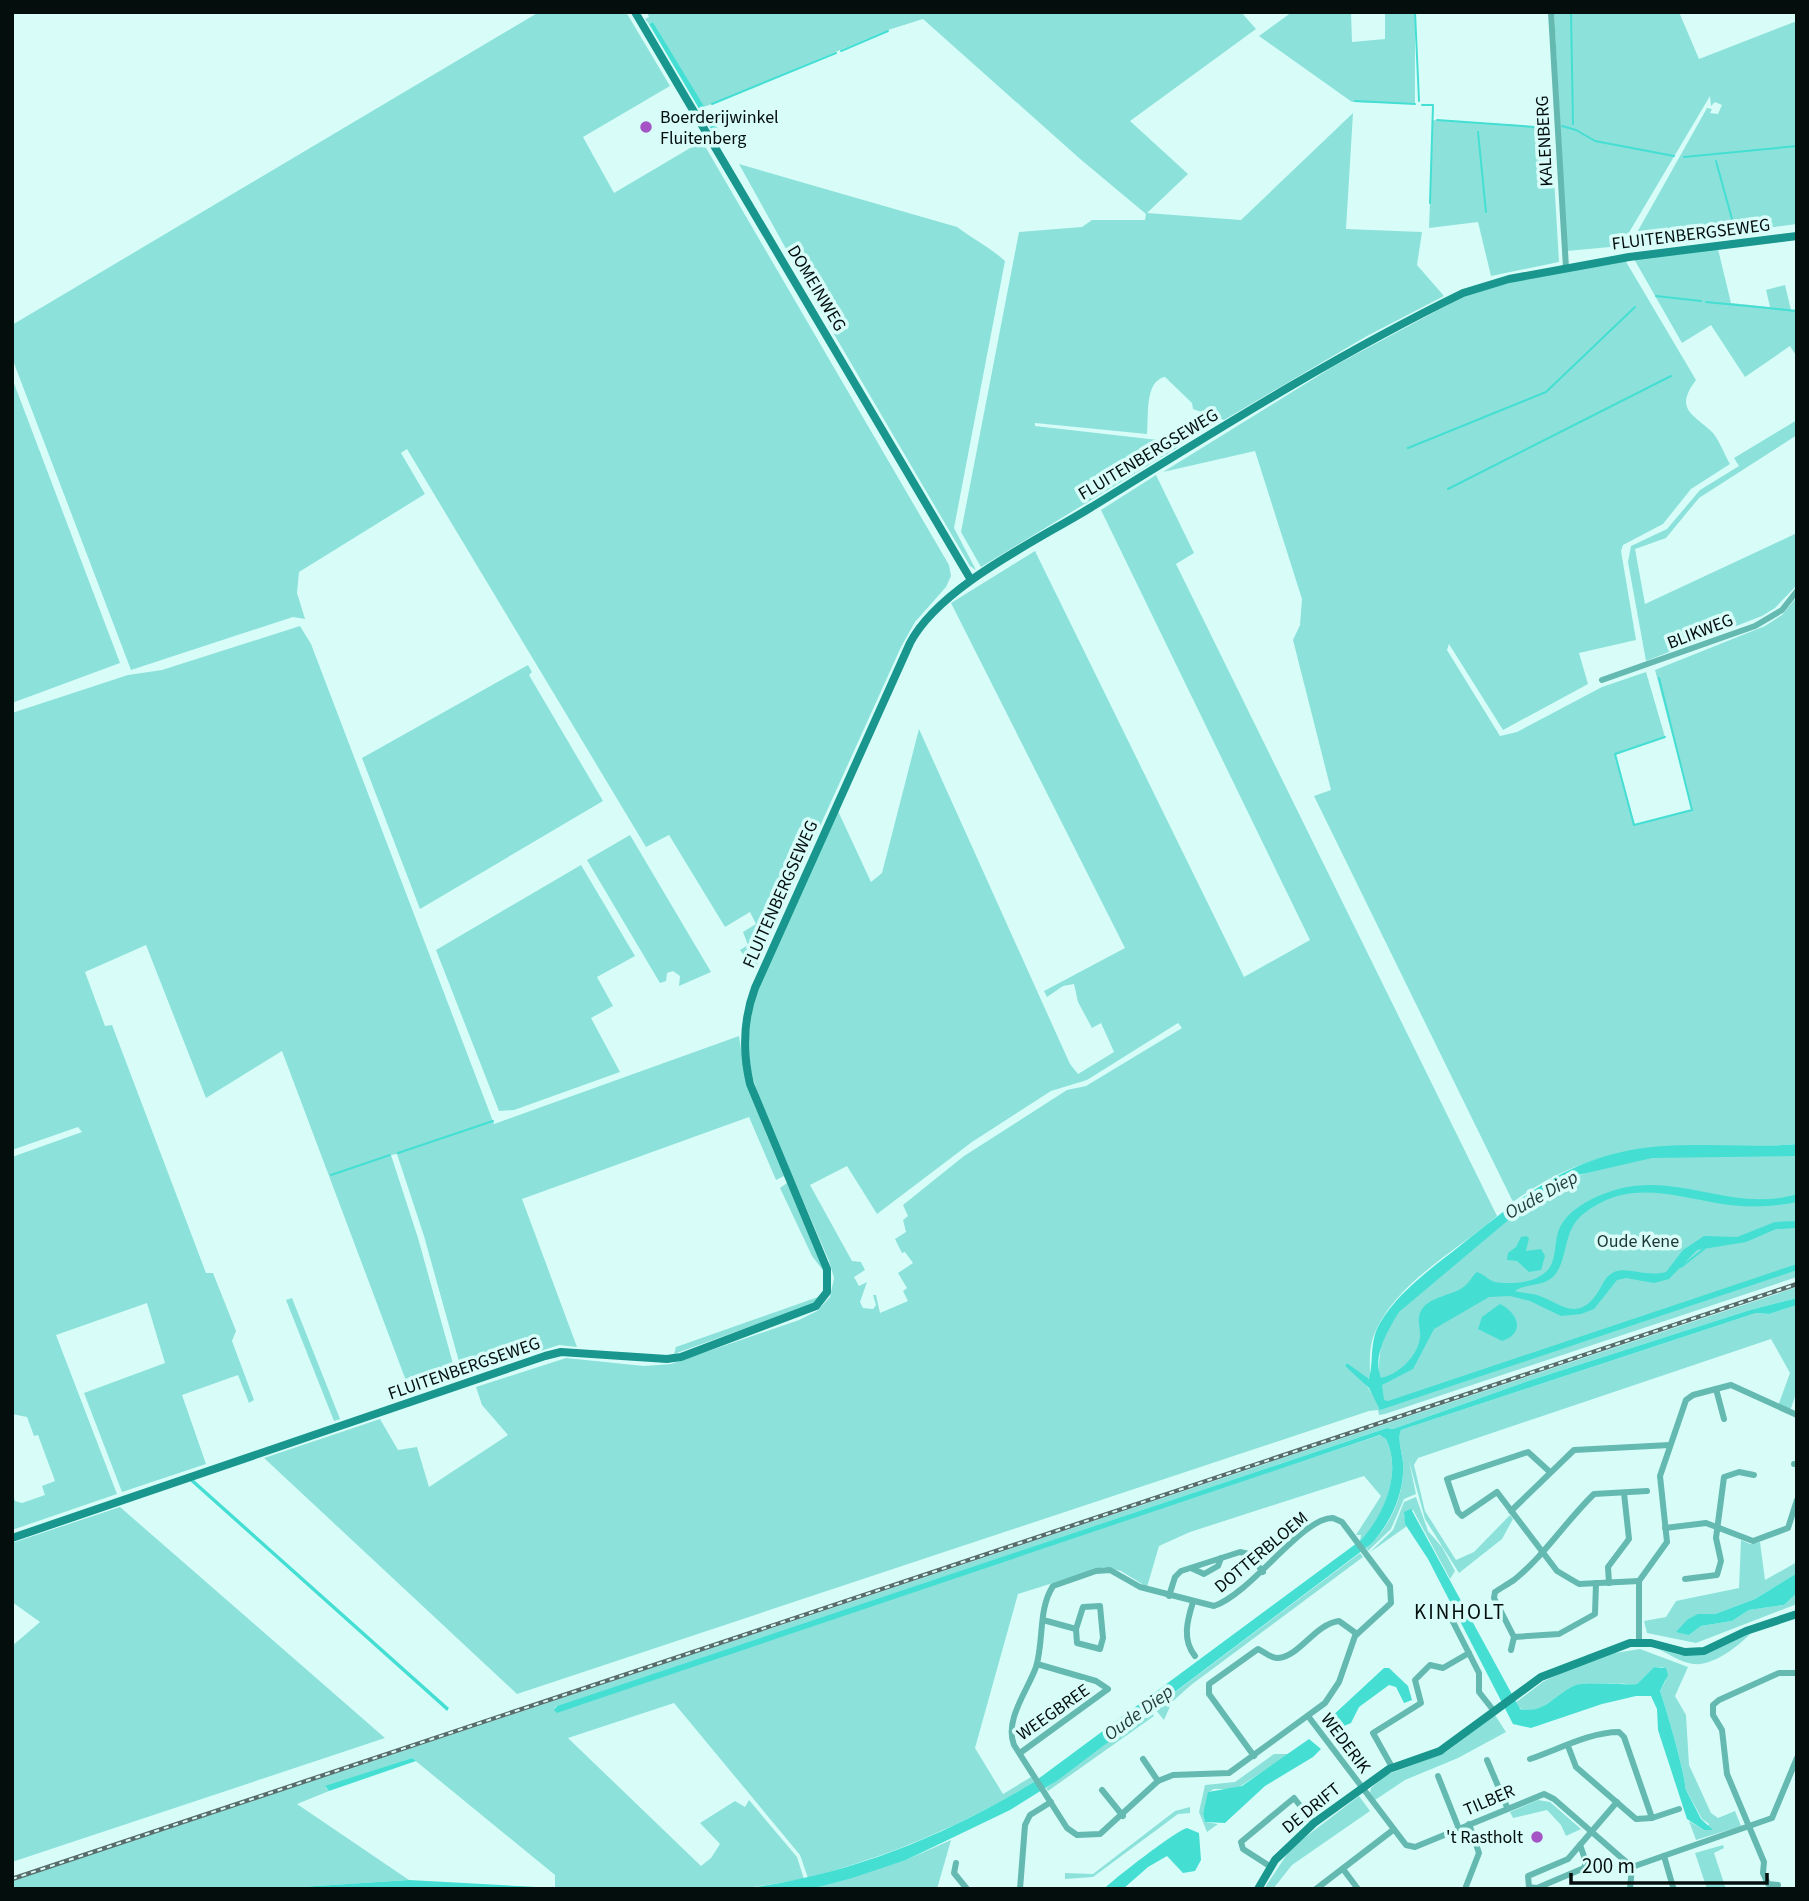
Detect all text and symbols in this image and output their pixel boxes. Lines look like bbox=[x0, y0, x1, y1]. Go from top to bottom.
street label: KALENBERG bbox=[1530, 95, 1559, 187]
place label: Boerderijwinkel Fluitenberg bbox=[660, 105, 779, 151]
marker: Boerderijwinkel Fluitenberg bbox=[638, 119, 654, 135]
street label: FLUITENBERGSEWEG bbox=[1610, 212, 1772, 257]
street label: DOMEINWEG bbox=[781, 240, 852, 336]
street label: FLUITENBERGSEWEG bbox=[1073, 403, 1223, 506]
street label: BLIKWEG bbox=[1663, 607, 1737, 656]
street label: FLUITENBERGSEWEG bbox=[737, 816, 824, 972]
water label: Oude Diep bbox=[1500, 1164, 1583, 1227]
park label: Oude Kene bbox=[1597, 1229, 1679, 1254]
street label: FLUITENBERGSEWEG bbox=[385, 1331, 544, 1406]
street label: DOTTERBLOEM bbox=[1209, 1506, 1313, 1599]
district label: KINHOLT bbox=[1414, 1597, 1506, 1627]
street label: WEEGBREE bbox=[1012, 1678, 1095, 1747]
water label: Oude Diep bbox=[1099, 1679, 1179, 1748]
street label: WEDERIK bbox=[1315, 1708, 1377, 1779]
street label: DE DRIFT bbox=[1277, 1777, 1346, 1840]
street label: TILBER bbox=[1460, 1779, 1519, 1822]
place label: 't Rastholt bbox=[1446, 1825, 1523, 1850]
marker: 't Rastholt bbox=[1529, 1829, 1545, 1845]
scale bar bbox=[1571, 1842, 1767, 1886]
text: 200 m bbox=[1582, 1851, 1635, 1881]

